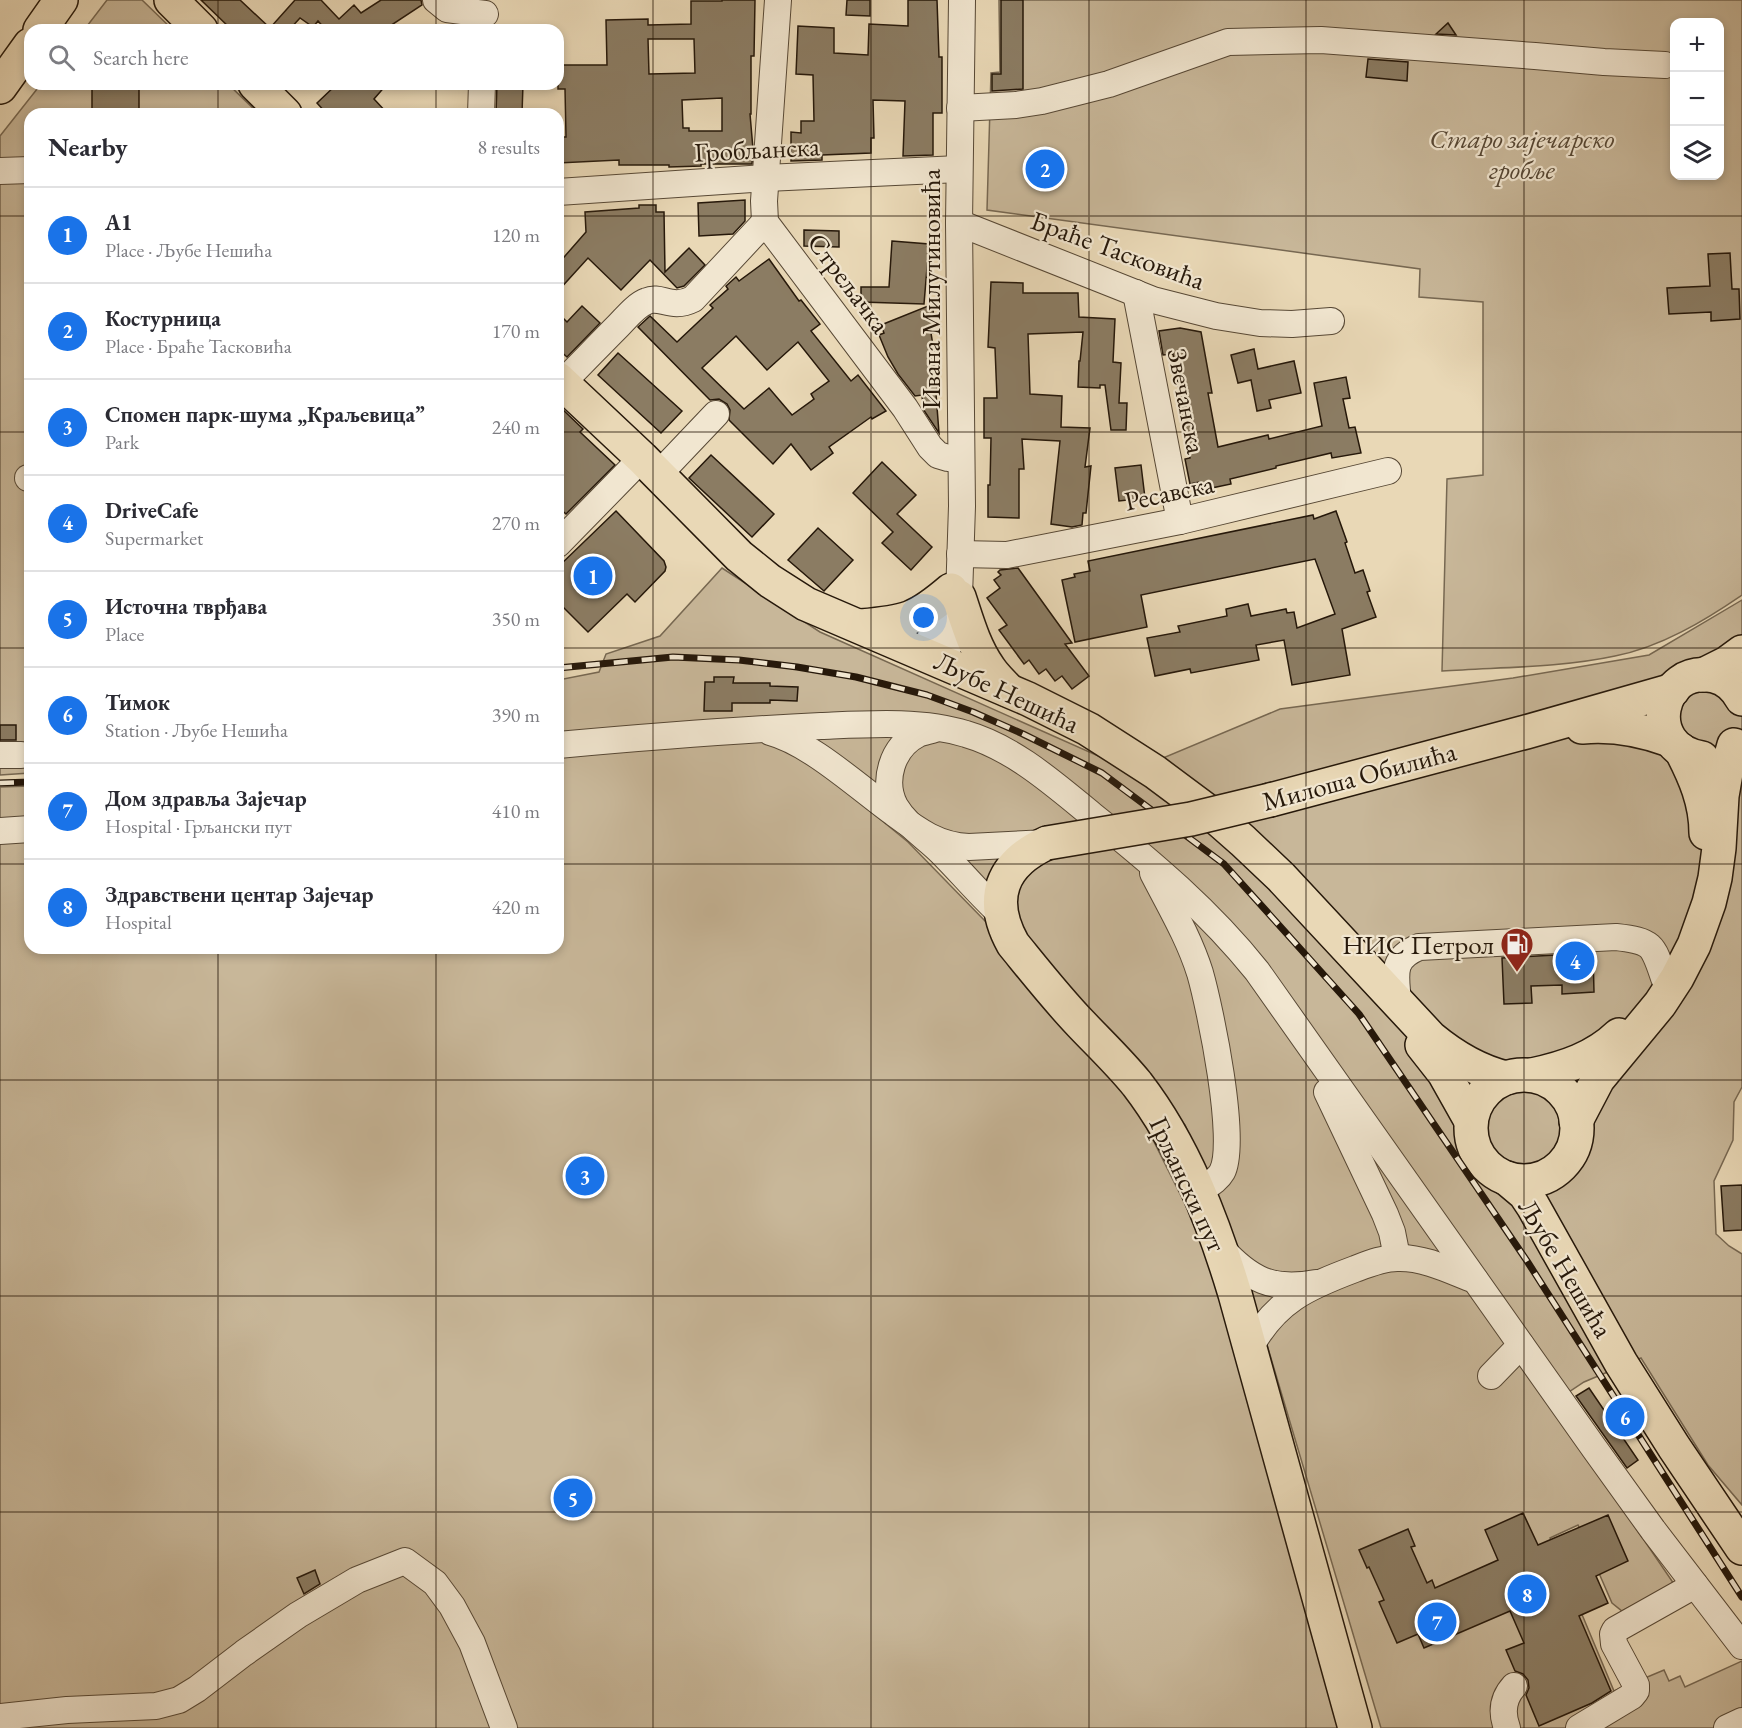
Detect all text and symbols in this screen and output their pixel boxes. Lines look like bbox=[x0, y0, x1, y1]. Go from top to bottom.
map controls bbox=[1670, 18, 1724, 180]
button: + bbox=[1670, 18, 1724, 72]
search box bbox=[24, 24, 564, 90]
icon: search bbox=[45, 41, 78, 74]
text: Search here bbox=[93, 43, 188, 72]
button: − bbox=[1670, 72, 1724, 126]
park label: Старо зајечарско гробље bbox=[1429, 121, 1615, 187]
button: layers bbox=[1670, 126, 1724, 180]
street label: Гробљанска bbox=[693, 128, 821, 170]
text: Nearby bbox=[48, 130, 128, 164]
text: 8 results bbox=[477, 134, 540, 160]
pin: 2 bbox=[1026, 146, 1064, 192]
street label: Ивана Милутиновића bbox=[913, 168, 948, 409]
street label: Браће Тасковића bbox=[1026, 202, 1210, 298]
text: A1 bbox=[105, 208, 132, 237]
text: 1 bbox=[62, 222, 73, 248]
text: 120 m bbox=[492, 222, 540, 248]
street label: Стрељачка bbox=[800, 226, 898, 340]
text: Place · Љубе Нешића bbox=[105, 237, 272, 263]
text: Костурница bbox=[105, 304, 221, 333]
text: 2 bbox=[62, 318, 73, 344]
text: 170 m bbox=[492, 318, 540, 344]
text: Place · Браће Тасковића bbox=[105, 333, 292, 359]
street label: Звечанска bbox=[1160, 345, 1214, 457]
text: Спомен парк-шума „Краљевица” bbox=[105, 400, 425, 429]
text: 3 bbox=[62, 414, 73, 440]
text: 240 m bbox=[492, 414, 540, 440]
text: Park bbox=[105, 429, 139, 455]
street label: Ресавска bbox=[1121, 465, 1217, 519]
text: DriveCafe bbox=[105, 496, 198, 525]
text: 4 bbox=[62, 510, 73, 536]
text: 270 m bbox=[492, 510, 540, 536]
text: Supermarket bbox=[105, 525, 203, 551]
pin: 1 bbox=[574, 554, 612, 598]
text: Источна тврђава bbox=[105, 592, 267, 621]
your location bbox=[909, 603, 938, 632]
text: 5 bbox=[62, 606, 73, 632]
text: 350 m bbox=[492, 606, 540, 632]
text: Place bbox=[105, 621, 144, 647]
street label: Љубе Нешића bbox=[929, 643, 1085, 741]
text: Тимок bbox=[105, 688, 170, 717]
text: 6 bbox=[62, 702, 73, 728]
text: 390 m bbox=[492, 702, 540, 728]
text: Station · Љубе Нешића bbox=[105, 717, 288, 743]
street label: Милоша Обилића bbox=[1258, 733, 1460, 819]
text: Дом здравља Зајечар bbox=[105, 784, 307, 813]
text: 7 bbox=[62, 798, 73, 824]
text: 410 m bbox=[492, 798, 540, 824]
text: Hospital · Грљански пут bbox=[105, 813, 292, 839]
text: Здравствени центар Зајечар bbox=[105, 880, 373, 909]
text: 8 bbox=[62, 894, 73, 920]
text: 420 m bbox=[492, 894, 540, 920]
text: Hospital bbox=[105, 909, 172, 935]
fuel station icon: НИС Петрол bbox=[1499, 926, 1535, 973]
place label: НИС Петрол bbox=[1342, 927, 1494, 962]
pin: 4 bbox=[1556, 938, 1594, 984]
street label: Грљански пут bbox=[1141, 1111, 1235, 1257]
pin: 3 bbox=[566, 1154, 604, 1198]
street label: Љубе Нешића bbox=[1511, 1192, 1621, 1344]
pin: 6 bbox=[1606, 1394, 1644, 1440]
pin: 5 bbox=[554, 1476, 592, 1520]
pin: 8 bbox=[1508, 1572, 1546, 1616]
pin: 7 bbox=[1418, 1600, 1456, 1644]

